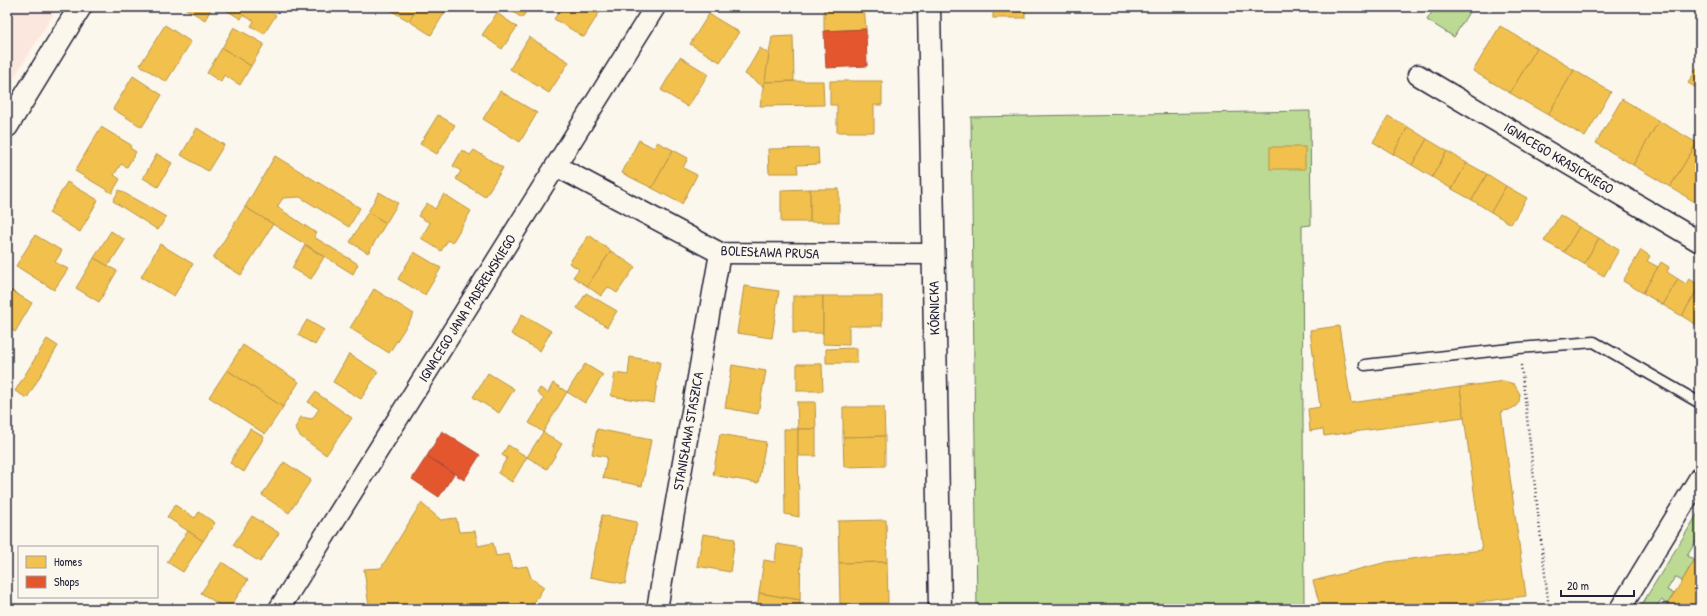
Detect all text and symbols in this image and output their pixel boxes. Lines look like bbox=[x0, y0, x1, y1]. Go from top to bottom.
street label: IGNACEGO KRASICKIEGO bbox=[1501, 117, 1618, 198]
street label: IGNACEGO JANA PADEREWSKIEGO bbox=[413, 230, 520, 385]
street label: BOLESŁAWA PRUSA bbox=[720, 240, 820, 263]
street label: KÓRNICKA bbox=[924, 281, 943, 335]
street label: STANISŁAWA STASZICA bbox=[668, 370, 707, 492]
legend bbox=[18, 546, 158, 598]
text: Homes bbox=[54, 553, 82, 570]
scale bar bbox=[1561, 572, 1634, 598]
text: Shops bbox=[54, 573, 80, 590]
text: 20 m bbox=[1567, 577, 1589, 594]

